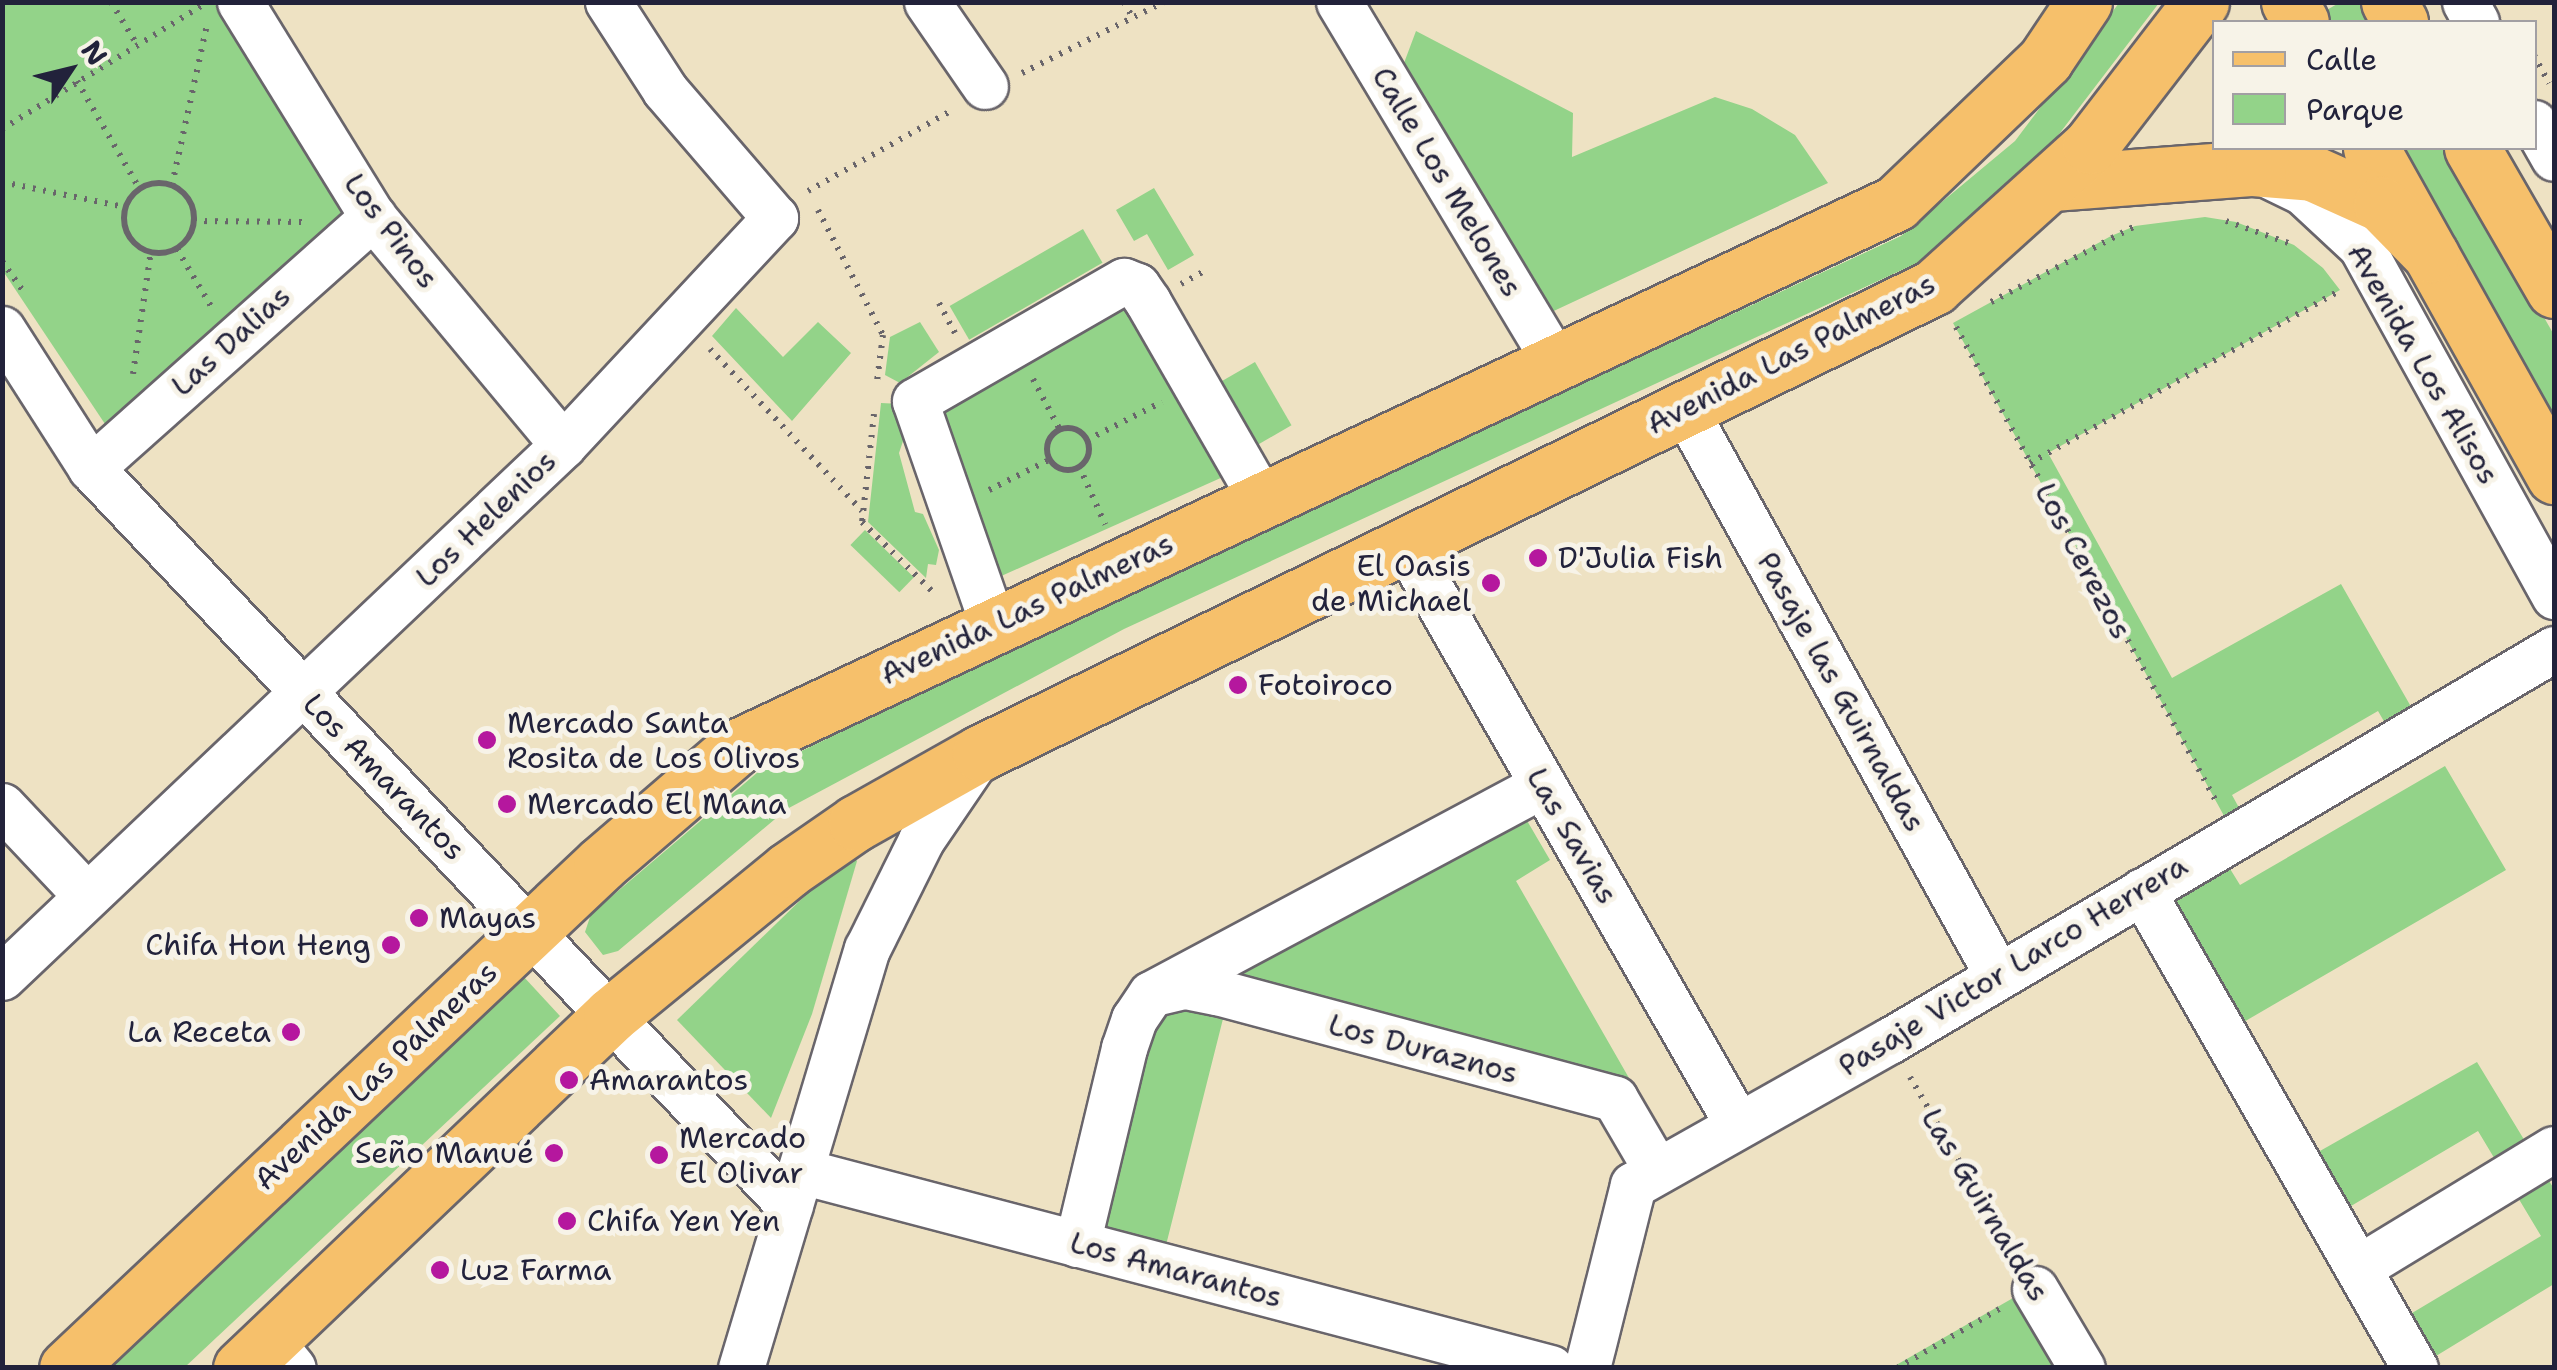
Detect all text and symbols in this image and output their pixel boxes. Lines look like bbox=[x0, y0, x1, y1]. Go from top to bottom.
north arrow bbox=[20, 20, 120, 120]
legend bbox=[2212, 20, 2537, 150]
text: N bbox=[73, 33, 117, 73]
text: Calle bbox=[2306, 39, 2377, 80]
street label: Calle Los Melones bbox=[1364, 61, 1530, 303]
text: Parque bbox=[2306, 89, 2404, 130]
street label: Los Pinos bbox=[336, 166, 446, 296]
street label: Avenida Los Alisos bbox=[2339, 237, 2507, 491]
street label: Avenida Las Palmeras bbox=[1641, 266, 1941, 442]
street label: Las Dalias bbox=[164, 278, 298, 404]
street label: Los Helenios bbox=[408, 443, 564, 595]
street label: Los Cerezos bbox=[2027, 477, 2139, 645]
street label: Avenida Las Palmeras bbox=[875, 525, 1179, 693]
place label: D'Julia Fish bbox=[1558, 540, 1723, 576]
street label: Pasaje las Guirnaldas bbox=[1749, 546, 1933, 838]
marker: D'Julia Fish bbox=[1527, 547, 1549, 569]
place label: El Oasis de Michael bbox=[1311, 548, 1471, 618]
marker: El Oasis de Michael bbox=[1480, 572, 1502, 594]
place label: Fotoiroco bbox=[1258, 667, 1393, 703]
marker: Fotoiroco bbox=[1227, 674, 1249, 696]
street label: Los Amarantos bbox=[295, 686, 473, 868]
place label: Mercado Santa Rosita de Los Olivos bbox=[507, 705, 800, 776]
marker: Mercado Santa Rosita de Los Olivos bbox=[476, 729, 498, 751]
street label: Las Savias bbox=[1519, 762, 1625, 910]
place label: Mercado El Mana bbox=[527, 786, 786, 822]
marker: Mercado El Mana bbox=[496, 793, 518, 815]
street label: Pasaje Victor Larco Herrera bbox=[1832, 848, 2194, 1084]
place label: Mayas bbox=[439, 900, 536, 936]
marker: Mayas bbox=[408, 907, 430, 929]
place label: Chifa Hon Heng bbox=[145, 927, 371, 963]
marker: Chifa Hon Heng bbox=[380, 934, 402, 956]
street label: Avenida Las Palmeras bbox=[247, 954, 505, 1198]
street label: Los Duraznos bbox=[1324, 1006, 1522, 1092]
place label: La Receta bbox=[127, 1014, 271, 1050]
marker: La Receta bbox=[280, 1021, 302, 1043]
place label: Amarantos bbox=[589, 1062, 748, 1098]
marker: Amarantos bbox=[558, 1069, 580, 1091]
street label: Las Guirnaldas bbox=[1913, 1102, 2057, 1308]
place label: Mercado El Olivar bbox=[679, 1120, 806, 1190]
place label: Seño Manué bbox=[355, 1135, 534, 1171]
marker: Seño Manué bbox=[543, 1142, 565, 1164]
marker: Mercado El Olivar bbox=[648, 1144, 670, 1166]
place label: Chifa Yen Yen bbox=[587, 1203, 780, 1239]
marker: Chifa Yen Yen bbox=[556, 1210, 578, 1232]
street label: Los Amarantos bbox=[1066, 1224, 1286, 1316]
place label: Luz Farma bbox=[460, 1252, 611, 1288]
marker: Luz Farma bbox=[429, 1259, 451, 1281]

